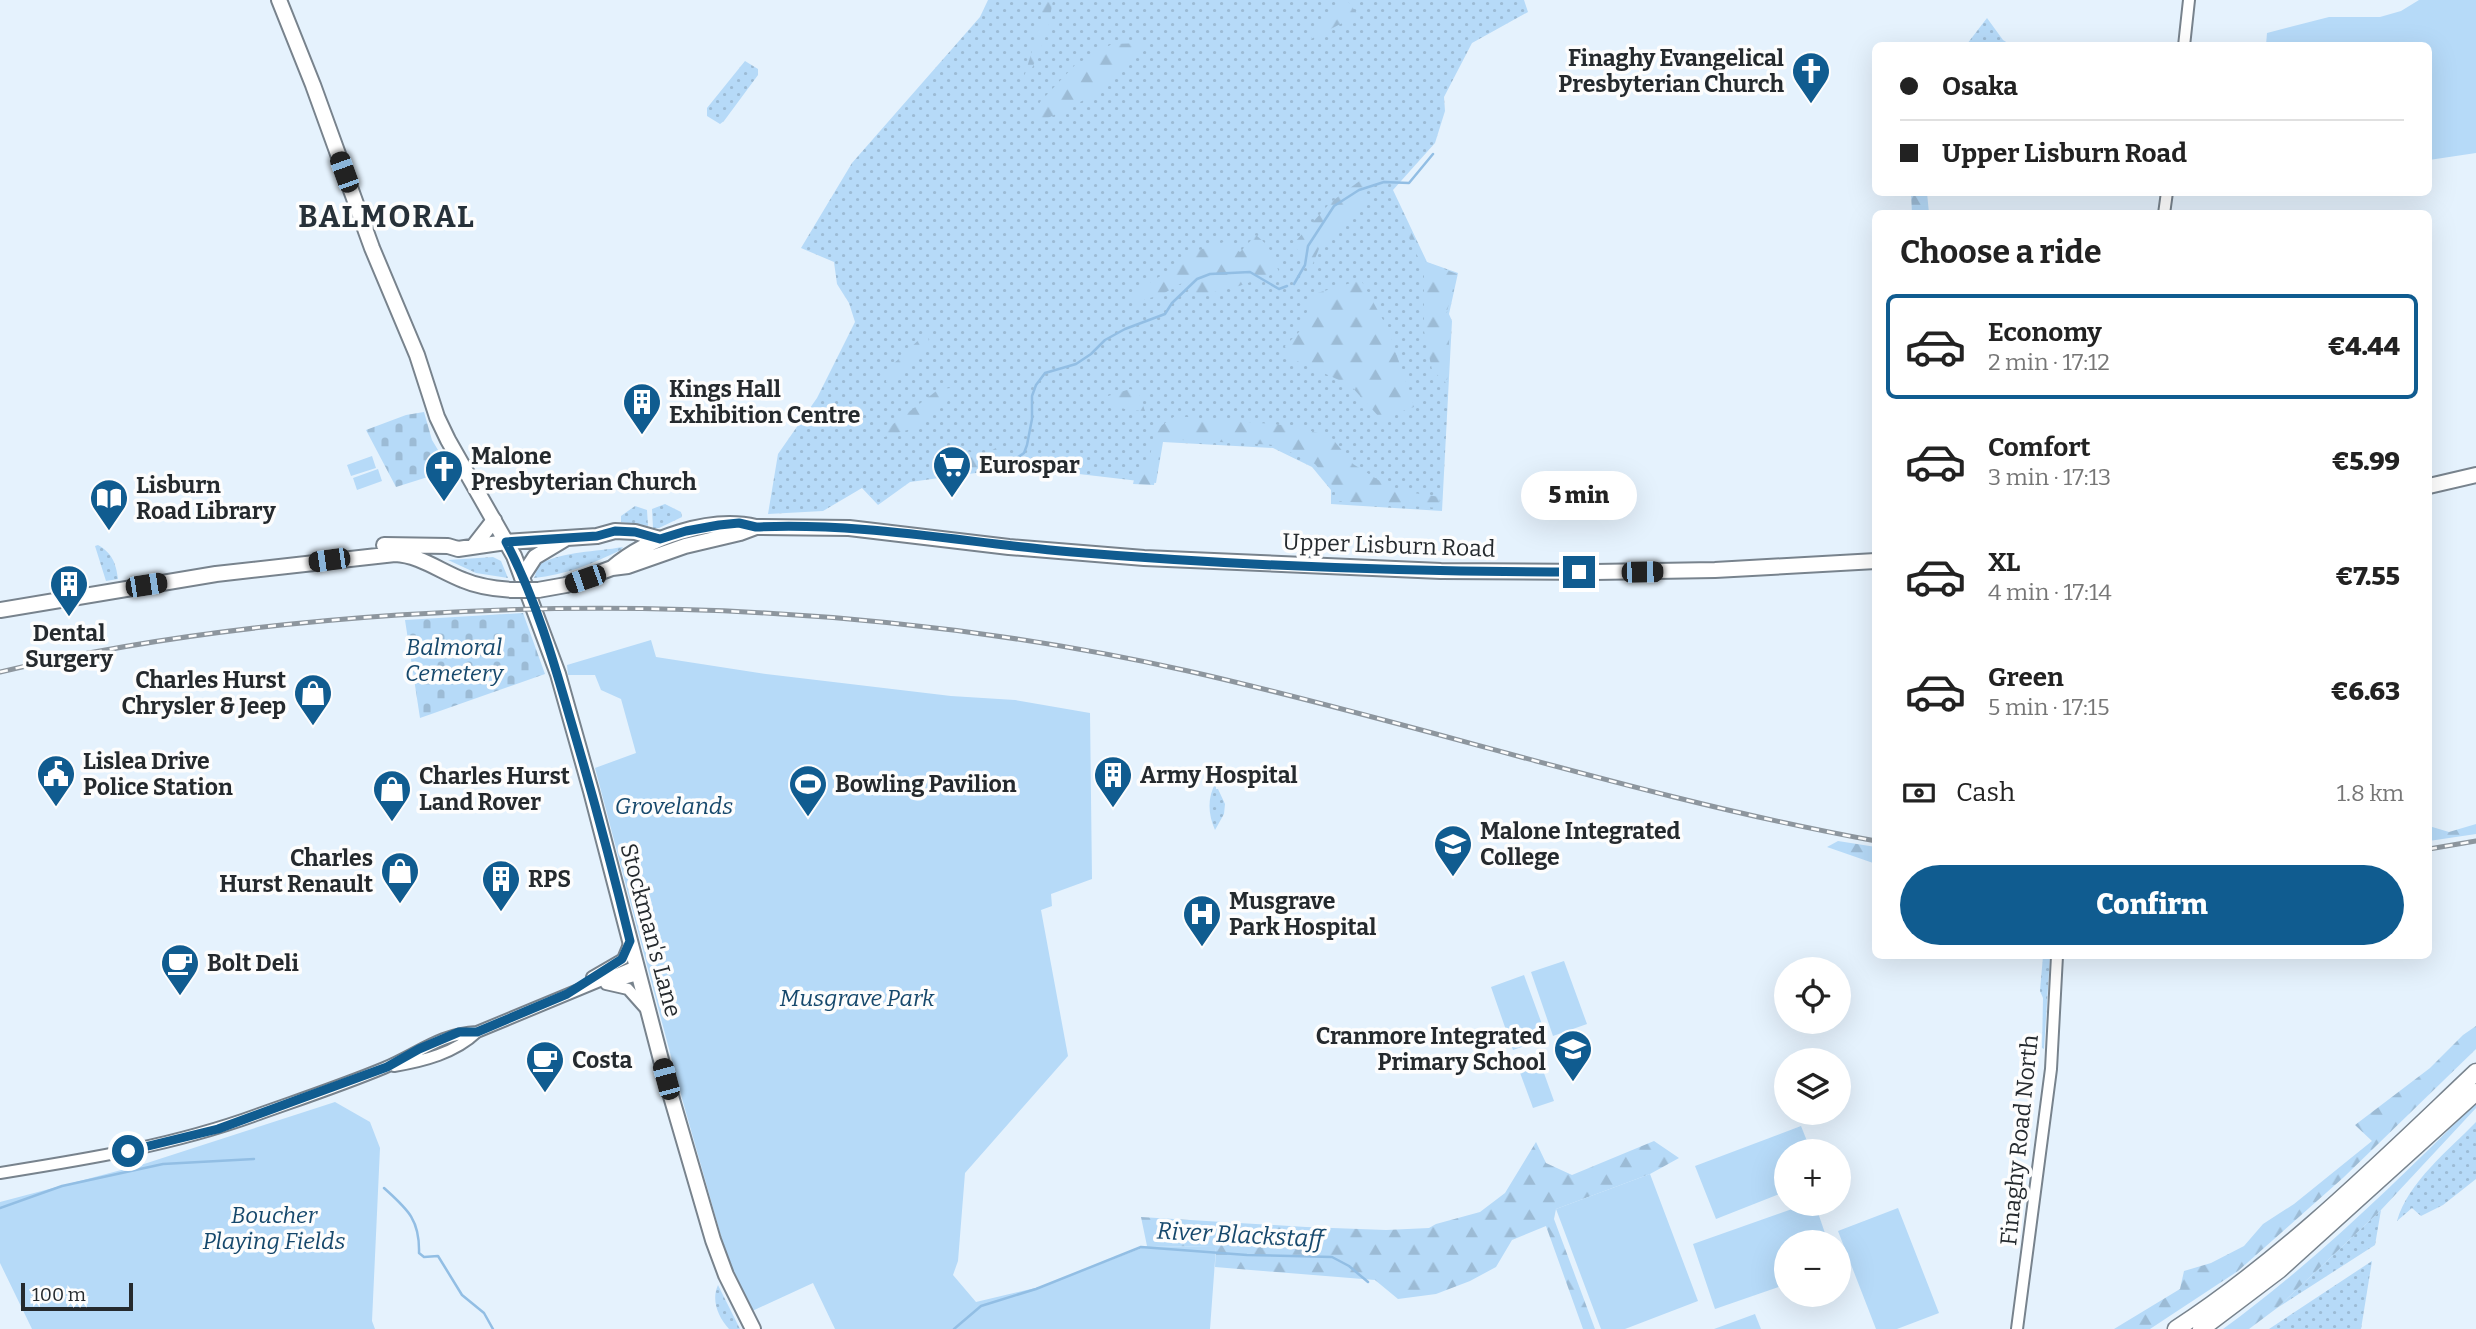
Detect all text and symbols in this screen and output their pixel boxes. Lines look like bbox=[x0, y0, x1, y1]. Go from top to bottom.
place label: Finaghy Evangelical Presbyterian Church bbox=[1558, 44, 1784, 98]
church icon: Finaghy Evangelical Presbyterian Church bbox=[1790, 50, 1832, 105]
text: Osaka bbox=[1942, 71, 2018, 102]
text: Upper Lisburn Road bbox=[1942, 138, 2187, 169]
car bbox=[327, 149, 362, 195]
district label: BALMORAL bbox=[298, 199, 476, 235]
text: Choose a ride bbox=[1900, 233, 2101, 271]
icon: car bbox=[1904, 315, 1967, 378]
text: Economy bbox=[1988, 317, 2102, 348]
text: €4.44 bbox=[2328, 331, 2400, 362]
text: 2 min · 17:12 bbox=[1988, 348, 2110, 376]
place label: Kings Hall Exhibition Centre bbox=[669, 375, 860, 429]
building icon: Kings Hall Exhibition Centre bbox=[621, 381, 663, 436]
icon: car bbox=[1904, 430, 1967, 493]
text: Comfort bbox=[1988, 432, 2091, 463]
place label: Malone Presbyterian Church bbox=[471, 442, 697, 496]
supermarket icon: Eurospar bbox=[931, 444, 973, 499]
text: €5.99 bbox=[2332, 446, 2400, 477]
church icon: Malone Presbyterian Church bbox=[423, 448, 465, 503]
place label: Eurospar bbox=[979, 451, 1080, 479]
text: 3 min · 17:13 bbox=[1988, 463, 2111, 491]
callout: 5 min bbox=[1521, 470, 1637, 520]
place label: Lisburn Road Library bbox=[136, 471, 276, 525]
library icon: Lisburn Road Library bbox=[88, 477, 130, 532]
text: 5 min bbox=[1548, 481, 1610, 509]
street label: Upper Lisburn Road bbox=[1282, 527, 1496, 563]
icon: car bbox=[1904, 545, 1967, 608]
car bbox=[307, 547, 352, 573]
text: XL bbox=[1988, 547, 2020, 578]
route end bbox=[1563, 556, 1595, 588]
car bbox=[1621, 561, 1664, 583]
text: €7.55 bbox=[2336, 561, 2400, 592]
car bbox=[562, 562, 609, 596]
building icon: Dental Surgery bbox=[48, 563, 90, 618]
car bbox=[124, 571, 169, 599]
text: 4 min · 17:14 bbox=[1988, 578, 2112, 606]
place label: Dental Surgery bbox=[25, 619, 113, 673]
park label: Balmoral Cemetery bbox=[405, 633, 504, 687]
icon: car bbox=[1904, 660, 1967, 723]
text: Green bbox=[1988, 662, 2064, 693]
place label: Charles Hurst Chrysler & Jeep bbox=[121, 666, 286, 720]
shop icon: Charles Hurst Chrysler & Jeep bbox=[292, 672, 334, 727]
text: €6.63 bbox=[2331, 676, 2400, 707]
text: 5 min · 17:15 bbox=[1988, 693, 2109, 721]
place label: Lislea Drive Police Station bbox=[83, 747, 233, 801]
public building icon: Lislea Drive Police Station bbox=[35, 753, 77, 808]
building icon: Army Hospital bbox=[1092, 754, 1134, 809]
place label: Army Hospital bbox=[1140, 761, 1298, 789]
place label: Charles Hurst Land Rover bbox=[419, 762, 570, 816]
sports icon: Bowling Pavilion bbox=[787, 763, 829, 818]
shop icon: Charles Hurst Land Rover bbox=[371, 768, 413, 823]
place label: Bowling Pavilion bbox=[835, 770, 1017, 798]
icon: cash bbox=[1900, 774, 1938, 812]
text: Cash bbox=[1956, 777, 2015, 808]
text: 1.8 km bbox=[2337, 779, 2404, 807]
park label: Grovelands bbox=[615, 792, 733, 820]
place label: Malone Integrated College bbox=[1480, 817, 1681, 871]
school or university icon: Malone Integrated College bbox=[1432, 823, 1474, 878]
street label: Stockman's Lane bbox=[614, 840, 688, 1020]
place label: Charles Hurst Renault bbox=[219, 844, 373, 898]
shop icon: Charles Hurst Renault bbox=[379, 850, 421, 905]
building icon: RPS bbox=[480, 858, 522, 913]
place label: RPS bbox=[528, 865, 571, 893]
button: Confirm bbox=[1900, 865, 2404, 945]
place label: Musgrave Park Hospital bbox=[1229, 887, 1376, 941]
hospital icon: Musgrave Park Hospital bbox=[1181, 893, 1223, 948]
cafe icon: Bolt Deli bbox=[159, 942, 201, 997]
place label: Bolt Deli bbox=[207, 949, 299, 977]
map controls bbox=[1774, 957, 1851, 1307]
button: locate bbox=[1774, 957, 1851, 1034]
park label: Musgrave Park bbox=[780, 984, 935, 1012]
place label: Cranmore Integrated Primary School bbox=[1316, 1022, 1546, 1076]
school or university icon: Cranmore Integrated Primary School bbox=[1552, 1028, 1594, 1083]
street label: Finaghy Road North bbox=[1994, 1033, 2044, 1247]
cafe icon: Costa bbox=[524, 1039, 566, 1094]
place label: Costa bbox=[572, 1046, 633, 1074]
button: layers bbox=[1774, 1048, 1851, 1125]
car bbox=[651, 1056, 682, 1102]
route start bbox=[112, 1135, 144, 1167]
button: + bbox=[1774, 1139, 1851, 1216]
park label: Boucher Playing Fields bbox=[203, 1201, 346, 1255]
water label: River Blackstaff bbox=[1156, 1217, 1327, 1254]
button: − bbox=[1774, 1230, 1851, 1307]
scale bar bbox=[21, 1280, 133, 1312]
text: 100 m bbox=[32, 1283, 86, 1306]

